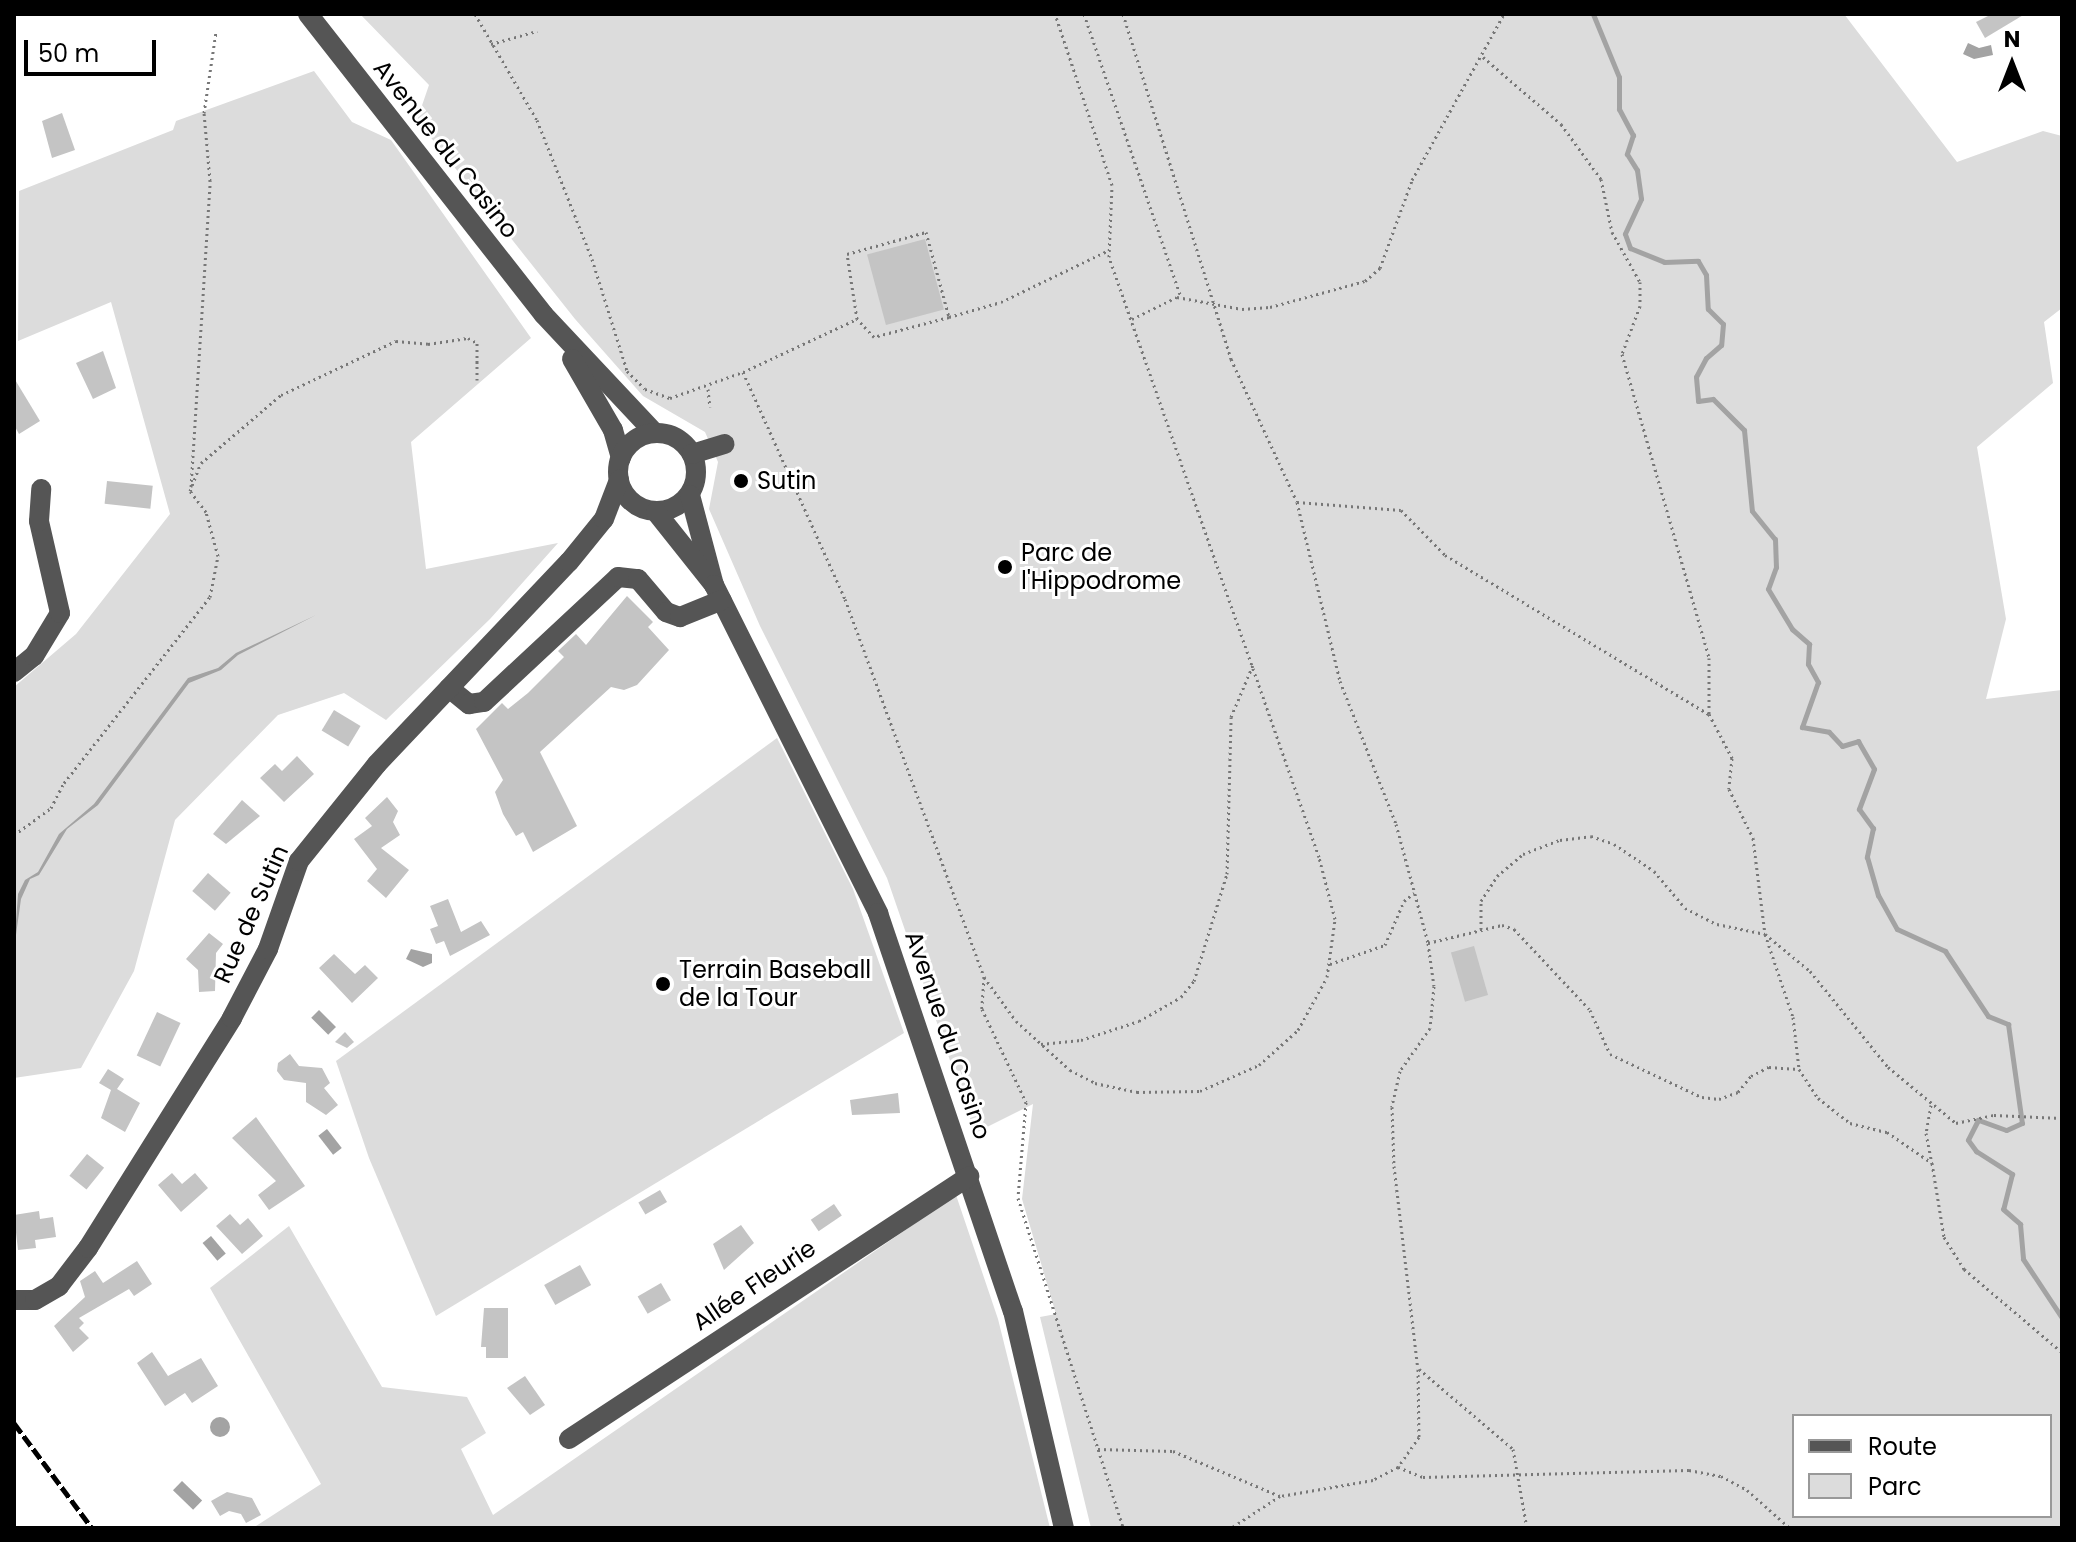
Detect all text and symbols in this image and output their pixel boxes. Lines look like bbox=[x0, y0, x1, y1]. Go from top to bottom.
scale bar bbox=[28, 24, 160, 74]
north arrow bbox=[1972, 24, 2052, 104]
text: N bbox=[2004, 24, 2020, 55]
text: 50 m bbox=[38, 37, 99, 70]
street label: Avenue du Casino bbox=[367, 54, 525, 244]
place label: Sutin bbox=[757, 467, 816, 495]
marker: Sutin bbox=[732, 472, 750, 490]
place label: Parc de l'Hippodrome bbox=[1021, 539, 1181, 595]
marker: Parc de l'Hippodrome bbox=[996, 558, 1014, 576]
street label: Rue de Sutin bbox=[208, 840, 294, 988]
street label: Avenue du Casino bbox=[899, 927, 997, 1143]
place label: Terrain Baseball de la Tour bbox=[679, 956, 871, 1012]
marker: Terrain Baseball de la Tour bbox=[654, 975, 672, 993]
street label: Allée Fleurie bbox=[687, 1233, 821, 1337]
legend bbox=[1792, 1414, 2052, 1518]
text: Route bbox=[1868, 1430, 1937, 1463]
text: Parc bbox=[1868, 1470, 1922, 1503]

